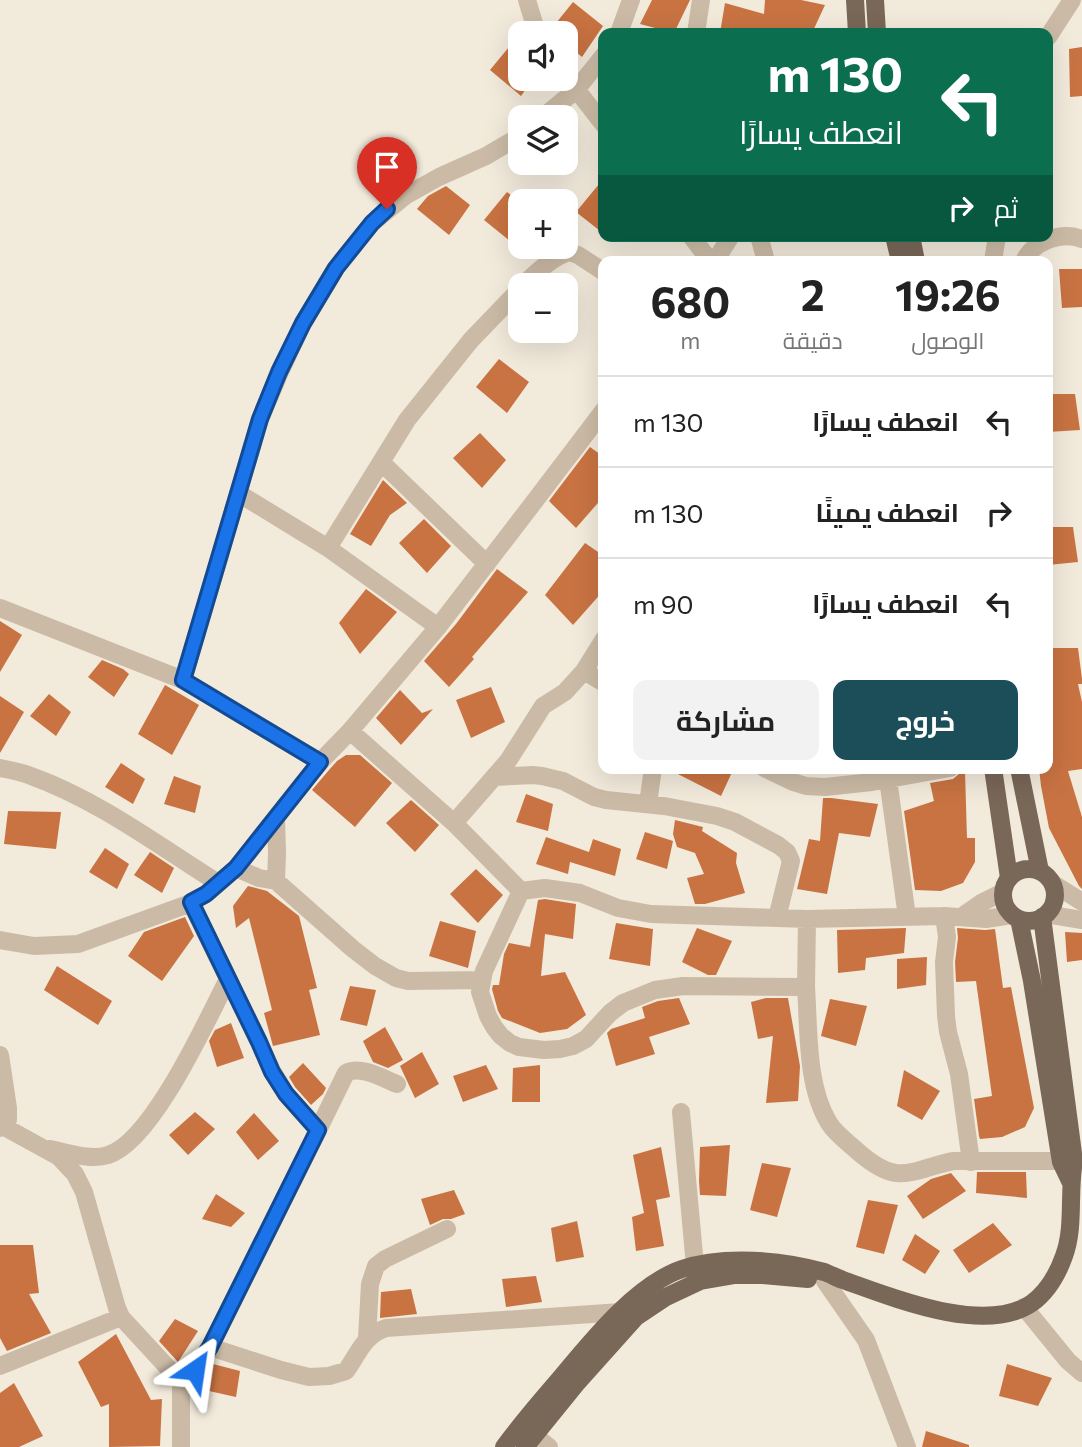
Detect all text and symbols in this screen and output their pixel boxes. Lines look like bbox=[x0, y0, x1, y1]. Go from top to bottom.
map controls bbox=[508, 21, 578, 343]
button: sound bbox=[508, 21, 578, 91]
text: 130 m bbox=[768, 42, 903, 102]
icon: left bbox=[927, 56, 1018, 147]
button: layers bbox=[508, 105, 578, 175]
text: انعطف يسارًا bbox=[739, 111, 903, 151]
pin bbox=[357, 137, 417, 209]
icon: arrive bbox=[368, 148, 406, 186]
button: + bbox=[508, 189, 578, 259]
icon: right bbox=[942, 189, 980, 227]
text: ثم bbox=[994, 192, 1018, 223]
text: 2 bbox=[801, 268, 825, 320]
text: 19:26 bbox=[895, 268, 1001, 320]
button: − bbox=[508, 273, 578, 343]
text: 680 bbox=[650, 275, 730, 327]
text: m bbox=[680, 326, 700, 354]
text: دقيقة bbox=[783, 326, 843, 354]
text: الوصول bbox=[911, 326, 984, 354]
icon: left bbox=[980, 403, 1018, 441]
text: انعطف يسارًا bbox=[812, 405, 959, 436]
text: 130 m bbox=[633, 406, 704, 437]
icon: right bbox=[980, 494, 1018, 532]
text: انعطف يمينًا bbox=[815, 496, 959, 527]
text: 130 m bbox=[633, 497, 704, 528]
icon: left bbox=[980, 585, 1018, 623]
text: انعطف يسارًا bbox=[812, 587, 959, 618]
text: 90 m bbox=[633, 588, 693, 619]
button: مشاركة bbox=[633, 680, 819, 760]
button: خروج bbox=[833, 680, 1018, 760]
position arrow bbox=[158, 1333, 232, 1407]

